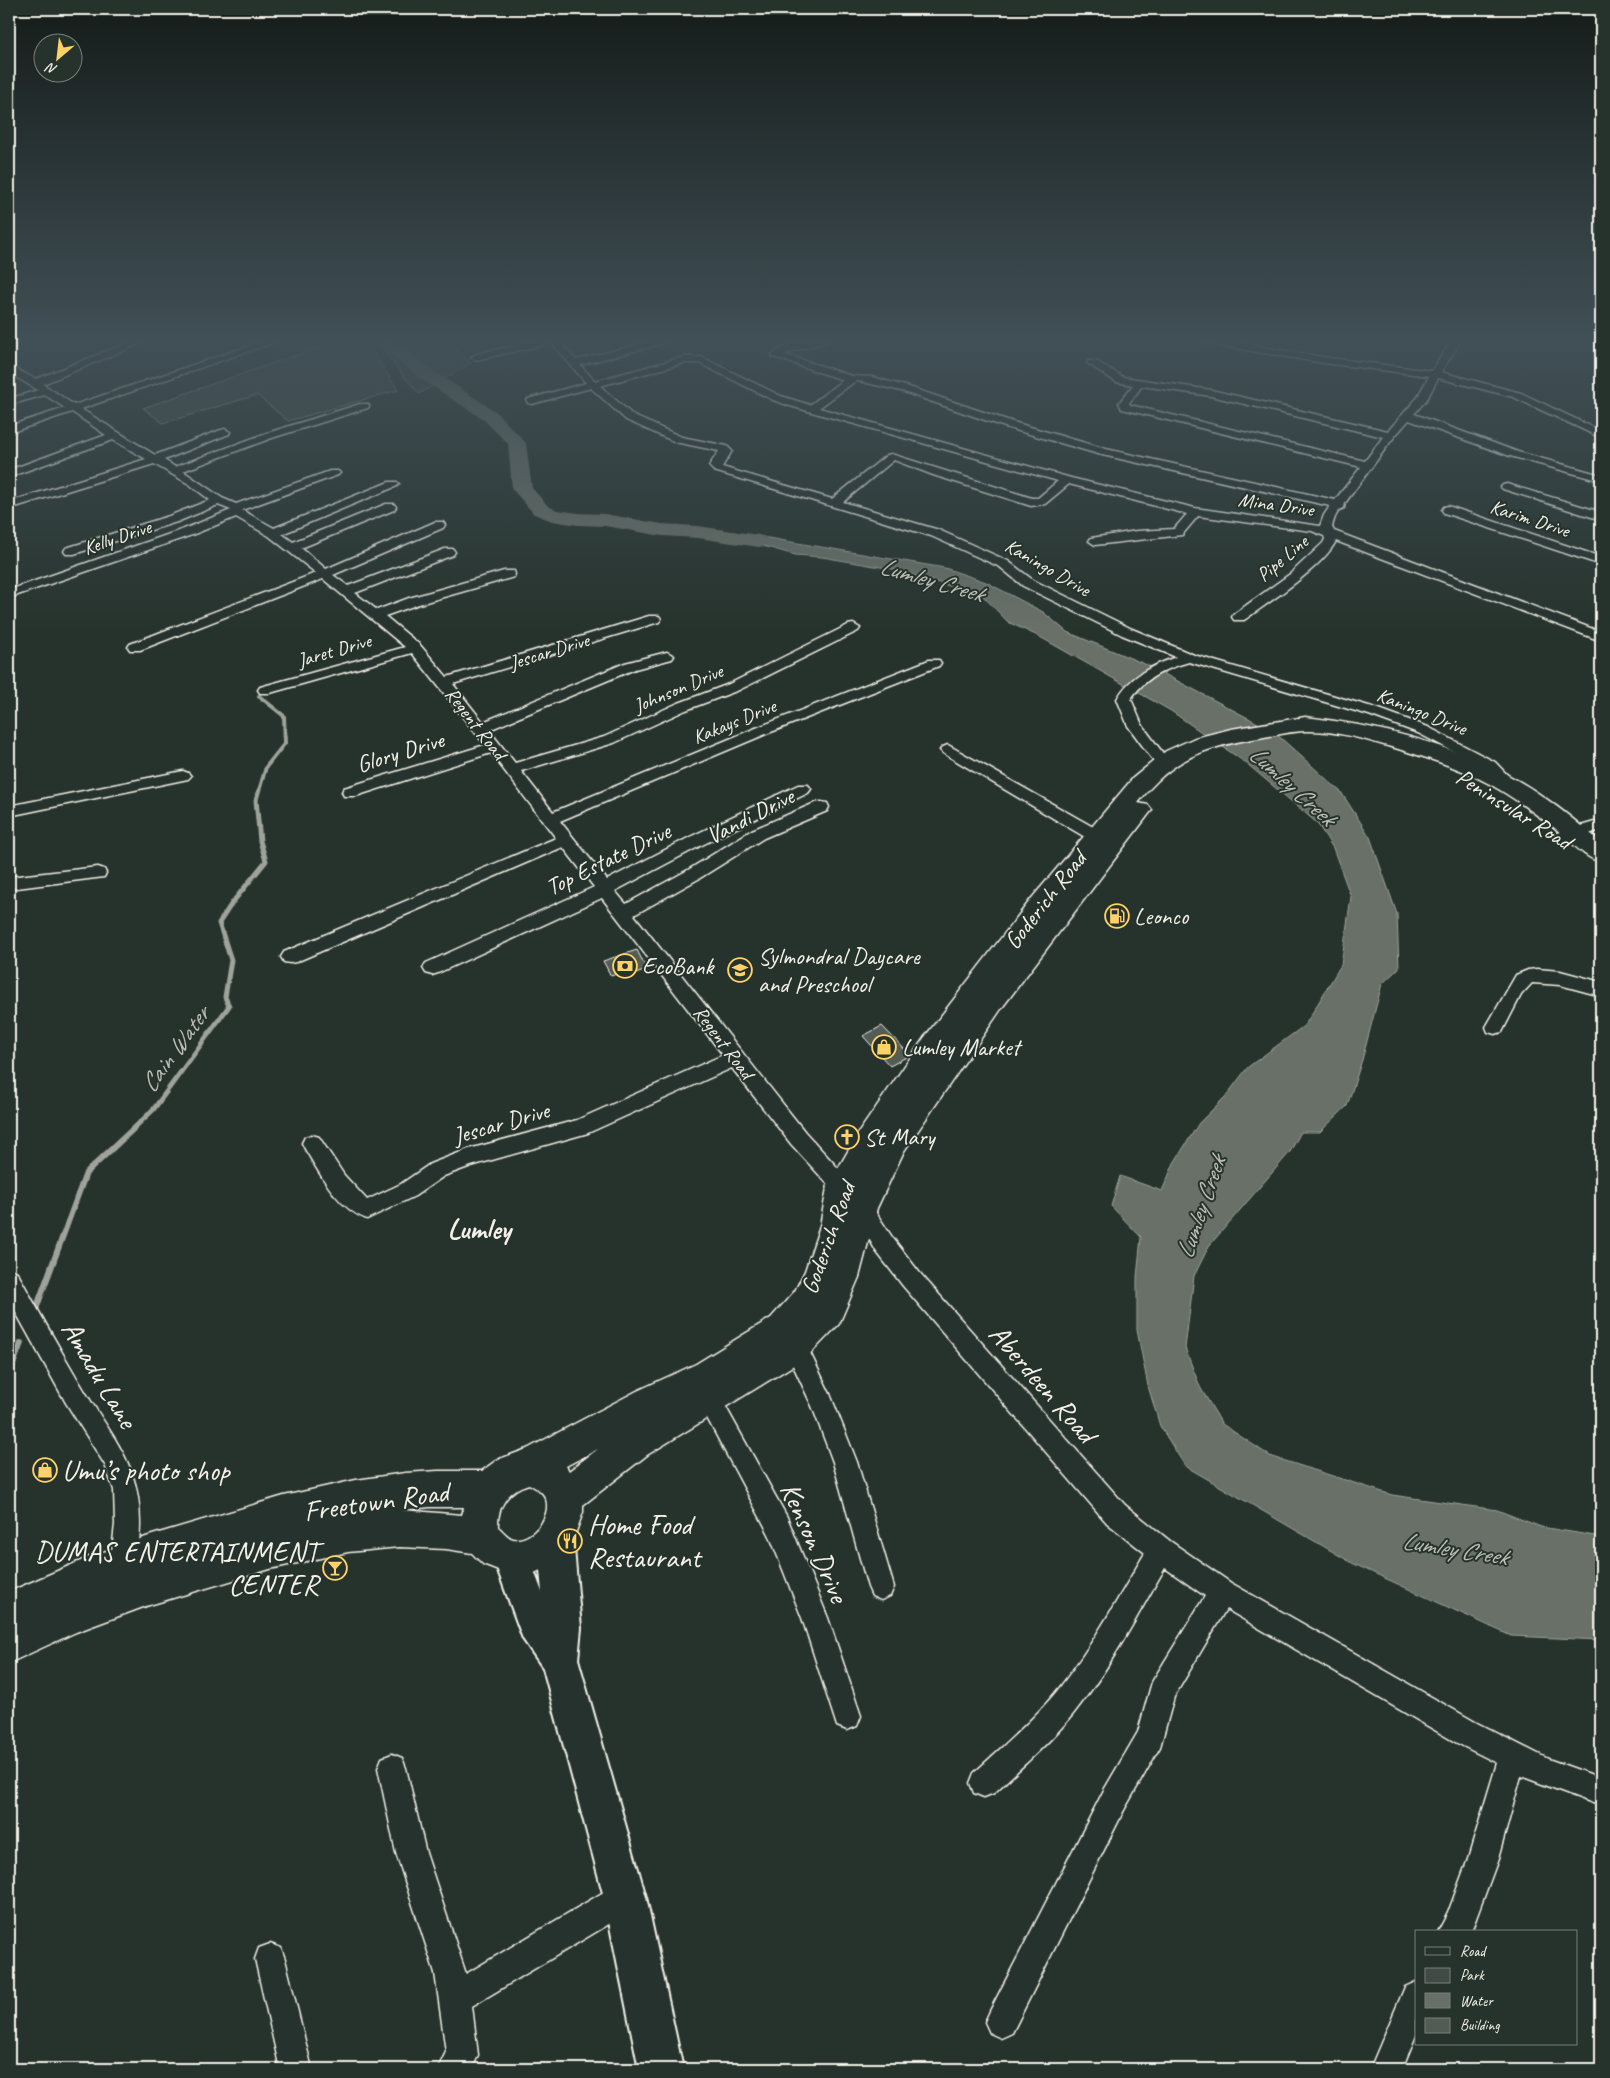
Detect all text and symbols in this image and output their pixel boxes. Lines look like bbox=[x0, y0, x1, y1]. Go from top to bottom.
north arrow bbox=[32, 32, 82, 82]
text: N bbox=[42, 58, 60, 79]
street label: Mina Drive bbox=[1237, 487, 1317, 522]
street label: Karim Drive bbox=[1487, 494, 1574, 543]
street label: Kelly Drive bbox=[80, 514, 156, 561]
street label: Pipe Line bbox=[1251, 529, 1314, 587]
street label: Kaningo Drive bbox=[1001, 533, 1096, 603]
water label: Lumley Creek bbox=[876, 550, 991, 611]
street label: Jescar Drive bbox=[505, 627, 594, 676]
street label: Jaret Drive bbox=[293, 628, 375, 673]
street label: Johnson Drive bbox=[629, 658, 728, 719]
street label: Regent Road bbox=[439, 682, 514, 767]
street label: Kaningo Drive bbox=[1373, 682, 1472, 741]
street label: Kakays Drive bbox=[689, 693, 781, 749]
street label: Glory Drive bbox=[353, 724, 449, 779]
water label: Lumley Creek bbox=[1242, 738, 1345, 836]
street label: Peninsular Road bbox=[1451, 762, 1581, 858]
street label: Vandi Drive bbox=[701, 780, 801, 851]
street label: Top Estate Drive bbox=[541, 815, 677, 902]
street label: Goderich Road bbox=[997, 842, 1095, 955]
place label: Leonco bbox=[1134, 901, 1190, 931]
fuel station icon: Leonco bbox=[1104, 903, 1130, 929]
place label: Sylmondral Daycare and Preschool bbox=[758, 941, 922, 999]
place label: EcoBank bbox=[642, 951, 716, 981]
bank icon: EcoBank bbox=[612, 953, 638, 979]
school or university icon: Sylmondral Daycare and Preschool bbox=[727, 957, 753, 983]
water label: Cain Water bbox=[133, 997, 219, 1099]
street label: Regent Road bbox=[688, 1001, 761, 1086]
place label: Lumley Market bbox=[902, 1032, 1023, 1062]
shop icon: Lumley Market bbox=[871, 1034, 897, 1060]
street label: Jescar Drive bbox=[449, 1094, 555, 1151]
place label: St Mary bbox=[864, 1122, 936, 1152]
church icon: St Mary bbox=[834, 1124, 860, 1150]
water label: Lumley Creek bbox=[1169, 1148, 1235, 1263]
street label: Goderich Road bbox=[794, 1175, 863, 1298]
district label: Lumley bbox=[447, 1210, 514, 1247]
street label: Amadu Lane bbox=[53, 1314, 147, 1437]
street label: Aberdeen Road bbox=[981, 1316, 1107, 1454]
place label: Umu’s photo shop bbox=[62, 1452, 232, 1489]
shop icon: Umu’s photo shop bbox=[32, 1457, 58, 1483]
street label: Freetown Road bbox=[301, 1472, 455, 1530]
street label: Kenson Drive bbox=[772, 1476, 858, 1610]
place label: Home Food Restaurant bbox=[588, 1506, 703, 1576]
water label: Lumley Creek bbox=[1400, 1525, 1514, 1574]
restaurant icon: Home Food Restaurant bbox=[557, 1528, 583, 1554]
place label: DUMAS ENTERTAINMENT CENTER bbox=[35, 1533, 325, 1603]
bar icon: DUMAS ENTERTAINMENT CENTER bbox=[322, 1555, 348, 1581]
legend bbox=[1415, 1930, 1578, 2046]
text: Road bbox=[1460, 1942, 1487, 1961]
text: Park bbox=[1460, 1966, 1485, 1985]
text: Water bbox=[1460, 1992, 1494, 2011]
text: Building bbox=[1460, 2016, 1500, 2035]

